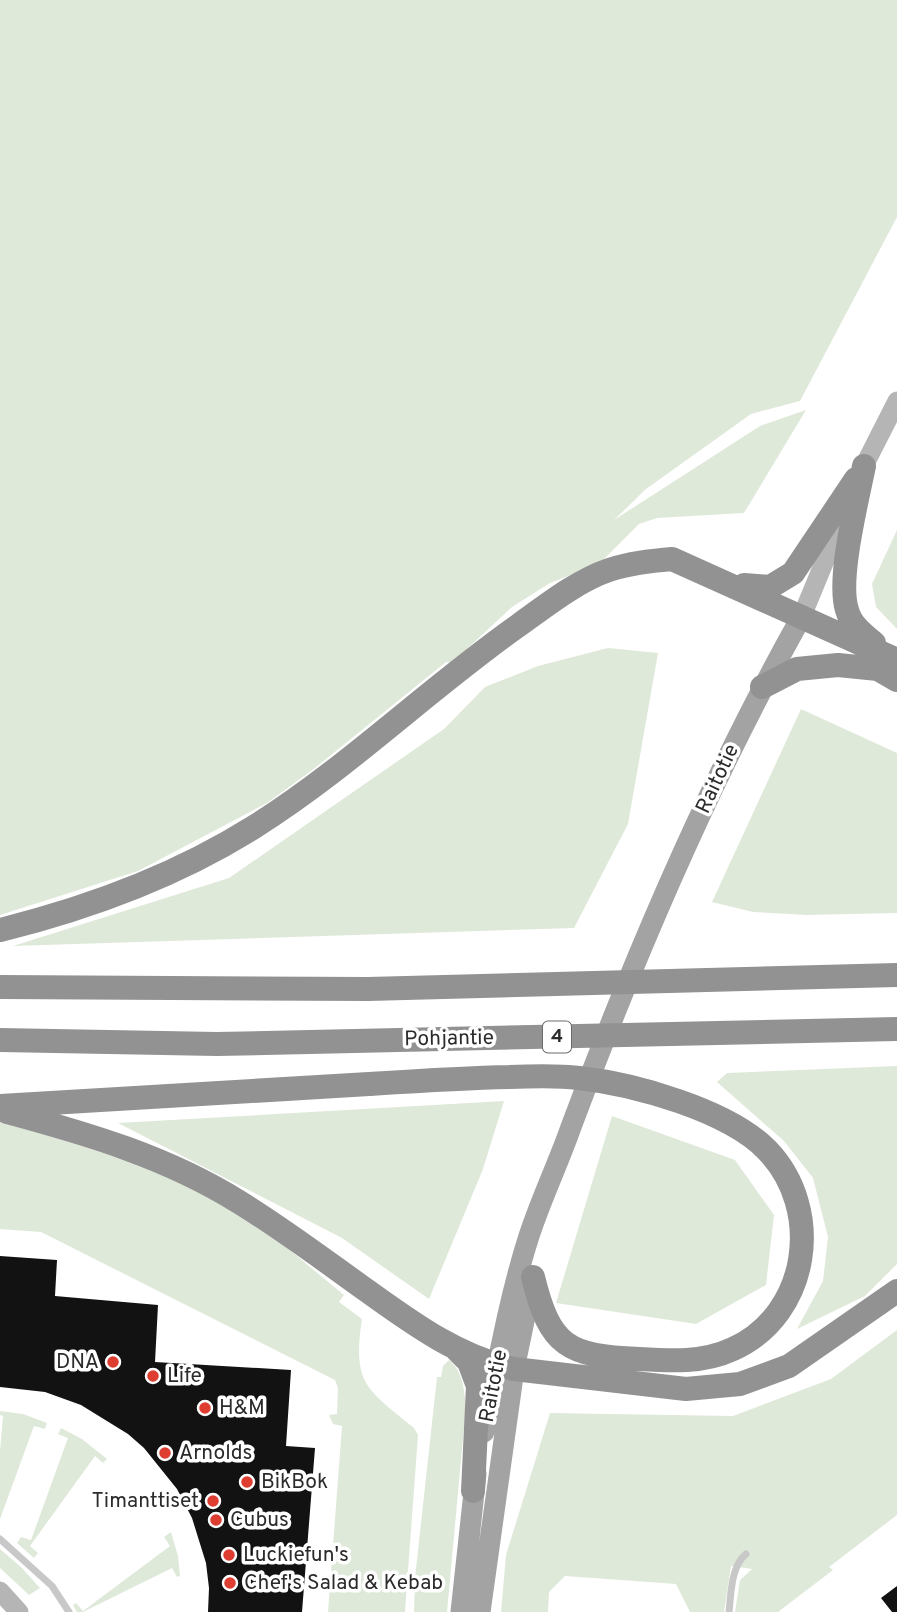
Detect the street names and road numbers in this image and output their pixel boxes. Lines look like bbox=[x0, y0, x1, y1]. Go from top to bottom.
street label: Raitotie bbox=[690, 740, 746, 818]
road number: 4 bbox=[543, 1021, 571, 1052]
street label: Pohjantie bbox=[404, 1025, 494, 1053]
street label: Raitotie bbox=[474, 1347, 514, 1425]

